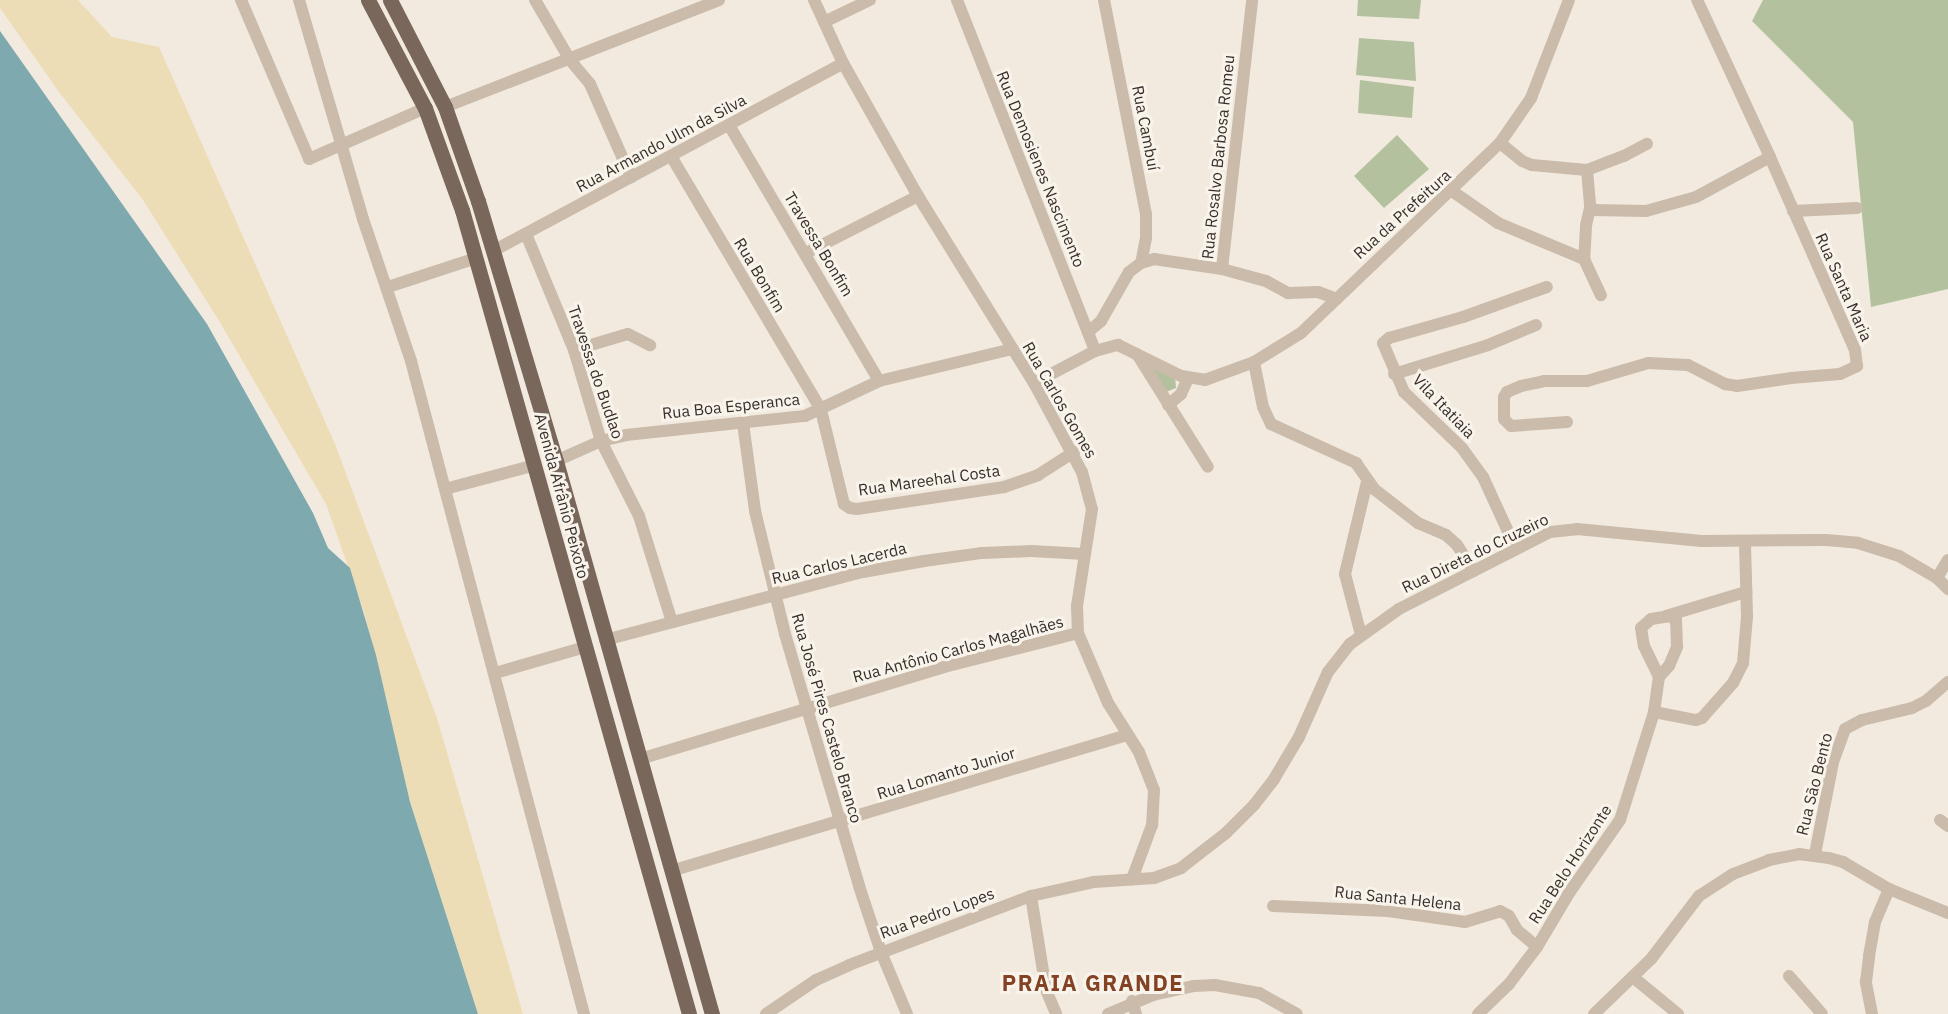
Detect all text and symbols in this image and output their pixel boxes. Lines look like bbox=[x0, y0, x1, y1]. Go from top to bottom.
street label: Rua Rosalvo Barbosa Romeu bbox=[1198, 54, 1238, 260]
street label: Rua Demosienes Nascimento bbox=[993, 68, 1089, 270]
street label: Rua Cambuí bbox=[1128, 84, 1164, 172]
street label: Rua Armando Ulm da Silva bbox=[573, 90, 749, 196]
street label: Rua da Prefeitura bbox=[1349, 165, 1455, 263]
street label: Travessa Bonfim bbox=[780, 188, 858, 300]
street label: Rua Santa Maria bbox=[1812, 230, 1876, 344]
street label: Rua Bonfim bbox=[730, 234, 790, 316]
street label: Travessa do Budlao bbox=[564, 303, 628, 441]
street label: Rua Carlos Gomes bbox=[1019, 338, 1101, 462]
street label: Vila Itatiaia bbox=[1409, 370, 1479, 442]
street label: Rua Boa Esperanca bbox=[661, 389, 801, 423]
street label: Avenida Afrânio Peixoto bbox=[531, 411, 593, 581]
street label: Rua Mareehal Costa bbox=[857, 461, 1001, 499]
street label: Rua Direta do Cruzeiro bbox=[1399, 509, 1551, 597]
street label: Rua Carlos Lacerda bbox=[770, 538, 908, 588]
street label: Rua José Pires Castelo Branco bbox=[788, 611, 866, 825]
street label: Rua Antônio Carlos Magalhães bbox=[850, 612, 1066, 686]
street label: Rua São Bento bbox=[1792, 731, 1836, 837]
street label: Rua Lomanto Junior bbox=[875, 743, 1017, 803]
street label: Rua Belo Horizonte bbox=[1524, 801, 1616, 927]
street label: Rua Santa Helena bbox=[1334, 882, 1462, 914]
street label: Rua Pedro Lopes bbox=[877, 883, 997, 943]
district label: PRAIA GRANDE bbox=[1002, 970, 1184, 996]

